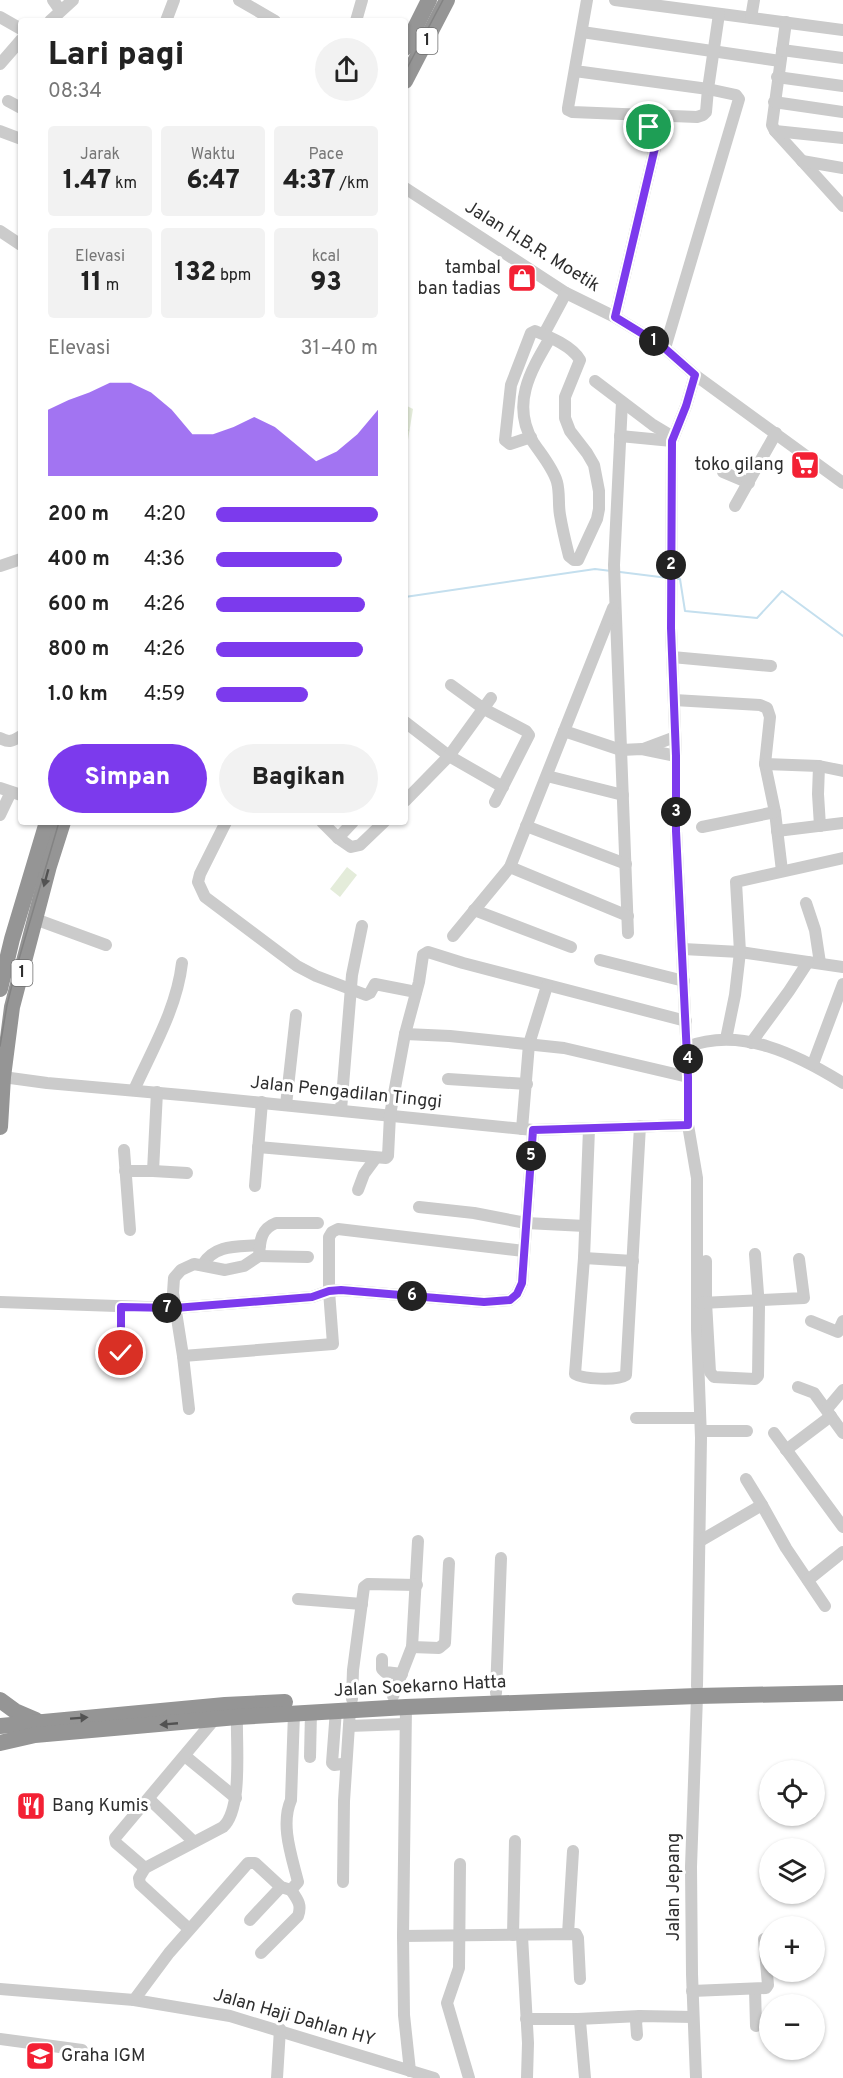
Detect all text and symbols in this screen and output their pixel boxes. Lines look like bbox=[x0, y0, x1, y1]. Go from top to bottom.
road number: 1 bbox=[416, 28, 438, 54]
text: Lari pagi bbox=[48, 35, 184, 77]
button: share bbox=[315, 38, 378, 101]
text: 08:34 bbox=[48, 79, 102, 105]
pin bbox=[623, 101, 674, 152]
icon: arrive bbox=[632, 110, 665, 143]
text: Jarak bbox=[80, 145, 120, 165]
text: Waktu bbox=[191, 145, 235, 165]
text: Pace bbox=[308, 145, 344, 165]
text: 1.47 bbox=[63, 165, 111, 198]
text: 6:47 bbox=[186, 165, 240, 198]
text: 4:37 bbox=[283, 165, 335, 198]
text: km bbox=[111, 174, 137, 194]
text: /km bbox=[335, 174, 369, 194]
street label: Jalan H.B.R. Moetik bbox=[460, 196, 604, 298]
text: Elevasi bbox=[75, 247, 125, 267]
text: kcal bbox=[312, 247, 340, 267]
text: 132 bbox=[175, 257, 216, 290]
place label: tambal ban tadias bbox=[418, 257, 501, 301]
shop icon: tambal ban tadias bbox=[506, 262, 538, 294]
text: bpm bbox=[216, 266, 251, 286]
text: 11 bbox=[81, 267, 102, 300]
text: 93 bbox=[310, 267, 342, 300]
text: m bbox=[102, 276, 119, 296]
pin: 1 bbox=[639, 326, 669, 356]
text: 1 bbox=[651, 331, 657, 351]
text: Elevasi bbox=[48, 336, 110, 362]
text: 31–40 m bbox=[301, 336, 378, 362]
supermarket icon: toko gilang bbox=[789, 449, 821, 481]
place label: toko gilang bbox=[694, 454, 784, 477]
text: 200 m bbox=[48, 502, 109, 528]
text: 4:20 bbox=[144, 502, 186, 528]
text: 400 m bbox=[48, 547, 110, 573]
text: 4:36 bbox=[144, 547, 185, 573]
pin: 2 bbox=[656, 550, 686, 580]
text: 2 bbox=[666, 555, 676, 575]
text: 600 m bbox=[48, 592, 109, 618]
text: 4:26 bbox=[144, 592, 185, 618]
text: 800 m bbox=[48, 637, 109, 663]
text: 4:26 bbox=[144, 637, 185, 663]
text: 1.0 km bbox=[48, 682, 108, 708]
text: 4:59 bbox=[144, 682, 185, 708]
button: Simpan bbox=[48, 744, 207, 813]
button: Bagikan bbox=[219, 744, 378, 813]
pin: 3 bbox=[661, 797, 691, 827]
text: 3 bbox=[671, 802, 681, 822]
one-way arrow bbox=[41, 869, 50, 887]
road number: 1 bbox=[12, 960, 32, 986]
pin: 4 bbox=[673, 1044, 703, 1074]
text: 4 bbox=[683, 1049, 693, 1069]
street label: Jalan Pengadilan Tinggi bbox=[249, 1071, 443, 1115]
pin: 5 bbox=[516, 1141, 546, 1171]
text: 5 bbox=[526, 1146, 536, 1166]
pin: 6 bbox=[397, 1281, 427, 1311]
text: 6 bbox=[407, 1286, 417, 1306]
pin: 7 bbox=[152, 1293, 182, 1323]
text: 7 bbox=[163, 1298, 171, 1318]
pin bbox=[95, 1327, 146, 1378]
icon: check bbox=[104, 1336, 137, 1369]
street label: Jalan Soekarno Hatta bbox=[333, 1671, 507, 1703]
one-way arrow bbox=[70, 1713, 89, 1723]
one-way arrow bbox=[160, 1719, 179, 1728]
map controls bbox=[759, 1760, 825, 2060]
button: locate bbox=[759, 1760, 825, 1826]
restaurant icon: Bang Kumis bbox=[15, 1790, 47, 1822]
place label: Bang Kumis bbox=[52, 1795, 149, 1818]
street label: Jalan Jepang bbox=[663, 1833, 686, 1941]
button: layers bbox=[759, 1838, 825, 1904]
button: + bbox=[759, 1916, 825, 1982]
street label: Jalan Haji Dahlan HY bbox=[210, 1984, 378, 2052]
button: − bbox=[759, 1994, 825, 2060]
school or university icon: Graha IGM bbox=[24, 2040, 56, 2072]
place label: Graha IGM bbox=[61, 2045, 145, 2068]

